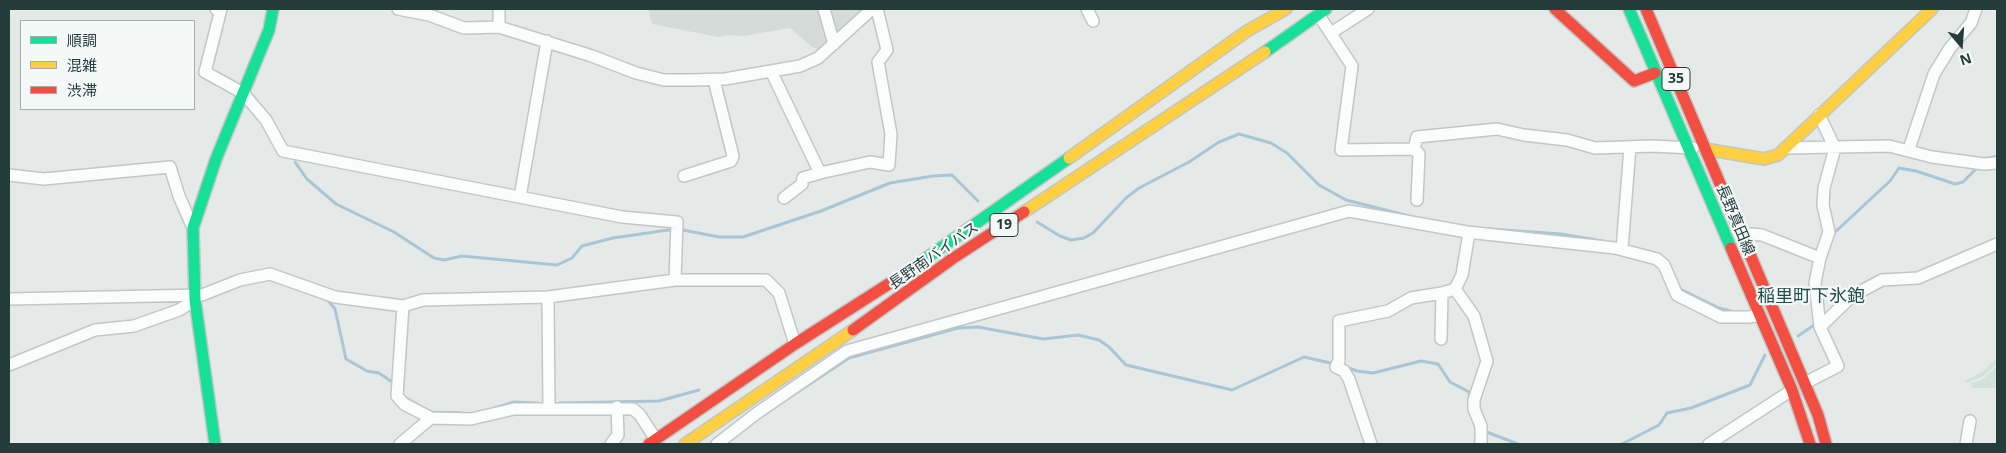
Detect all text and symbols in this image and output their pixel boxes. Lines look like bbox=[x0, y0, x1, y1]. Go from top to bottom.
legend bbox=[20, 20, 195, 110]
north arrow bbox=[1936, 20, 1986, 70]
text: 順調 bbox=[67, 30, 97, 50]
text: N bbox=[1957, 49, 1974, 71]
text: 混雑 bbox=[67, 55, 97, 75]
road number: 35 bbox=[1662, 68, 1690, 90]
text: 渋滞 bbox=[67, 80, 97, 100]
street label: 長野真田線 bbox=[1712, 182, 1758, 258]
road number: 19 bbox=[990, 214, 1018, 236]
street label: 長野南バイパス bbox=[886, 219, 982, 293]
district label: 稲里町下氷鉋 bbox=[1757, 286, 1865, 308]

